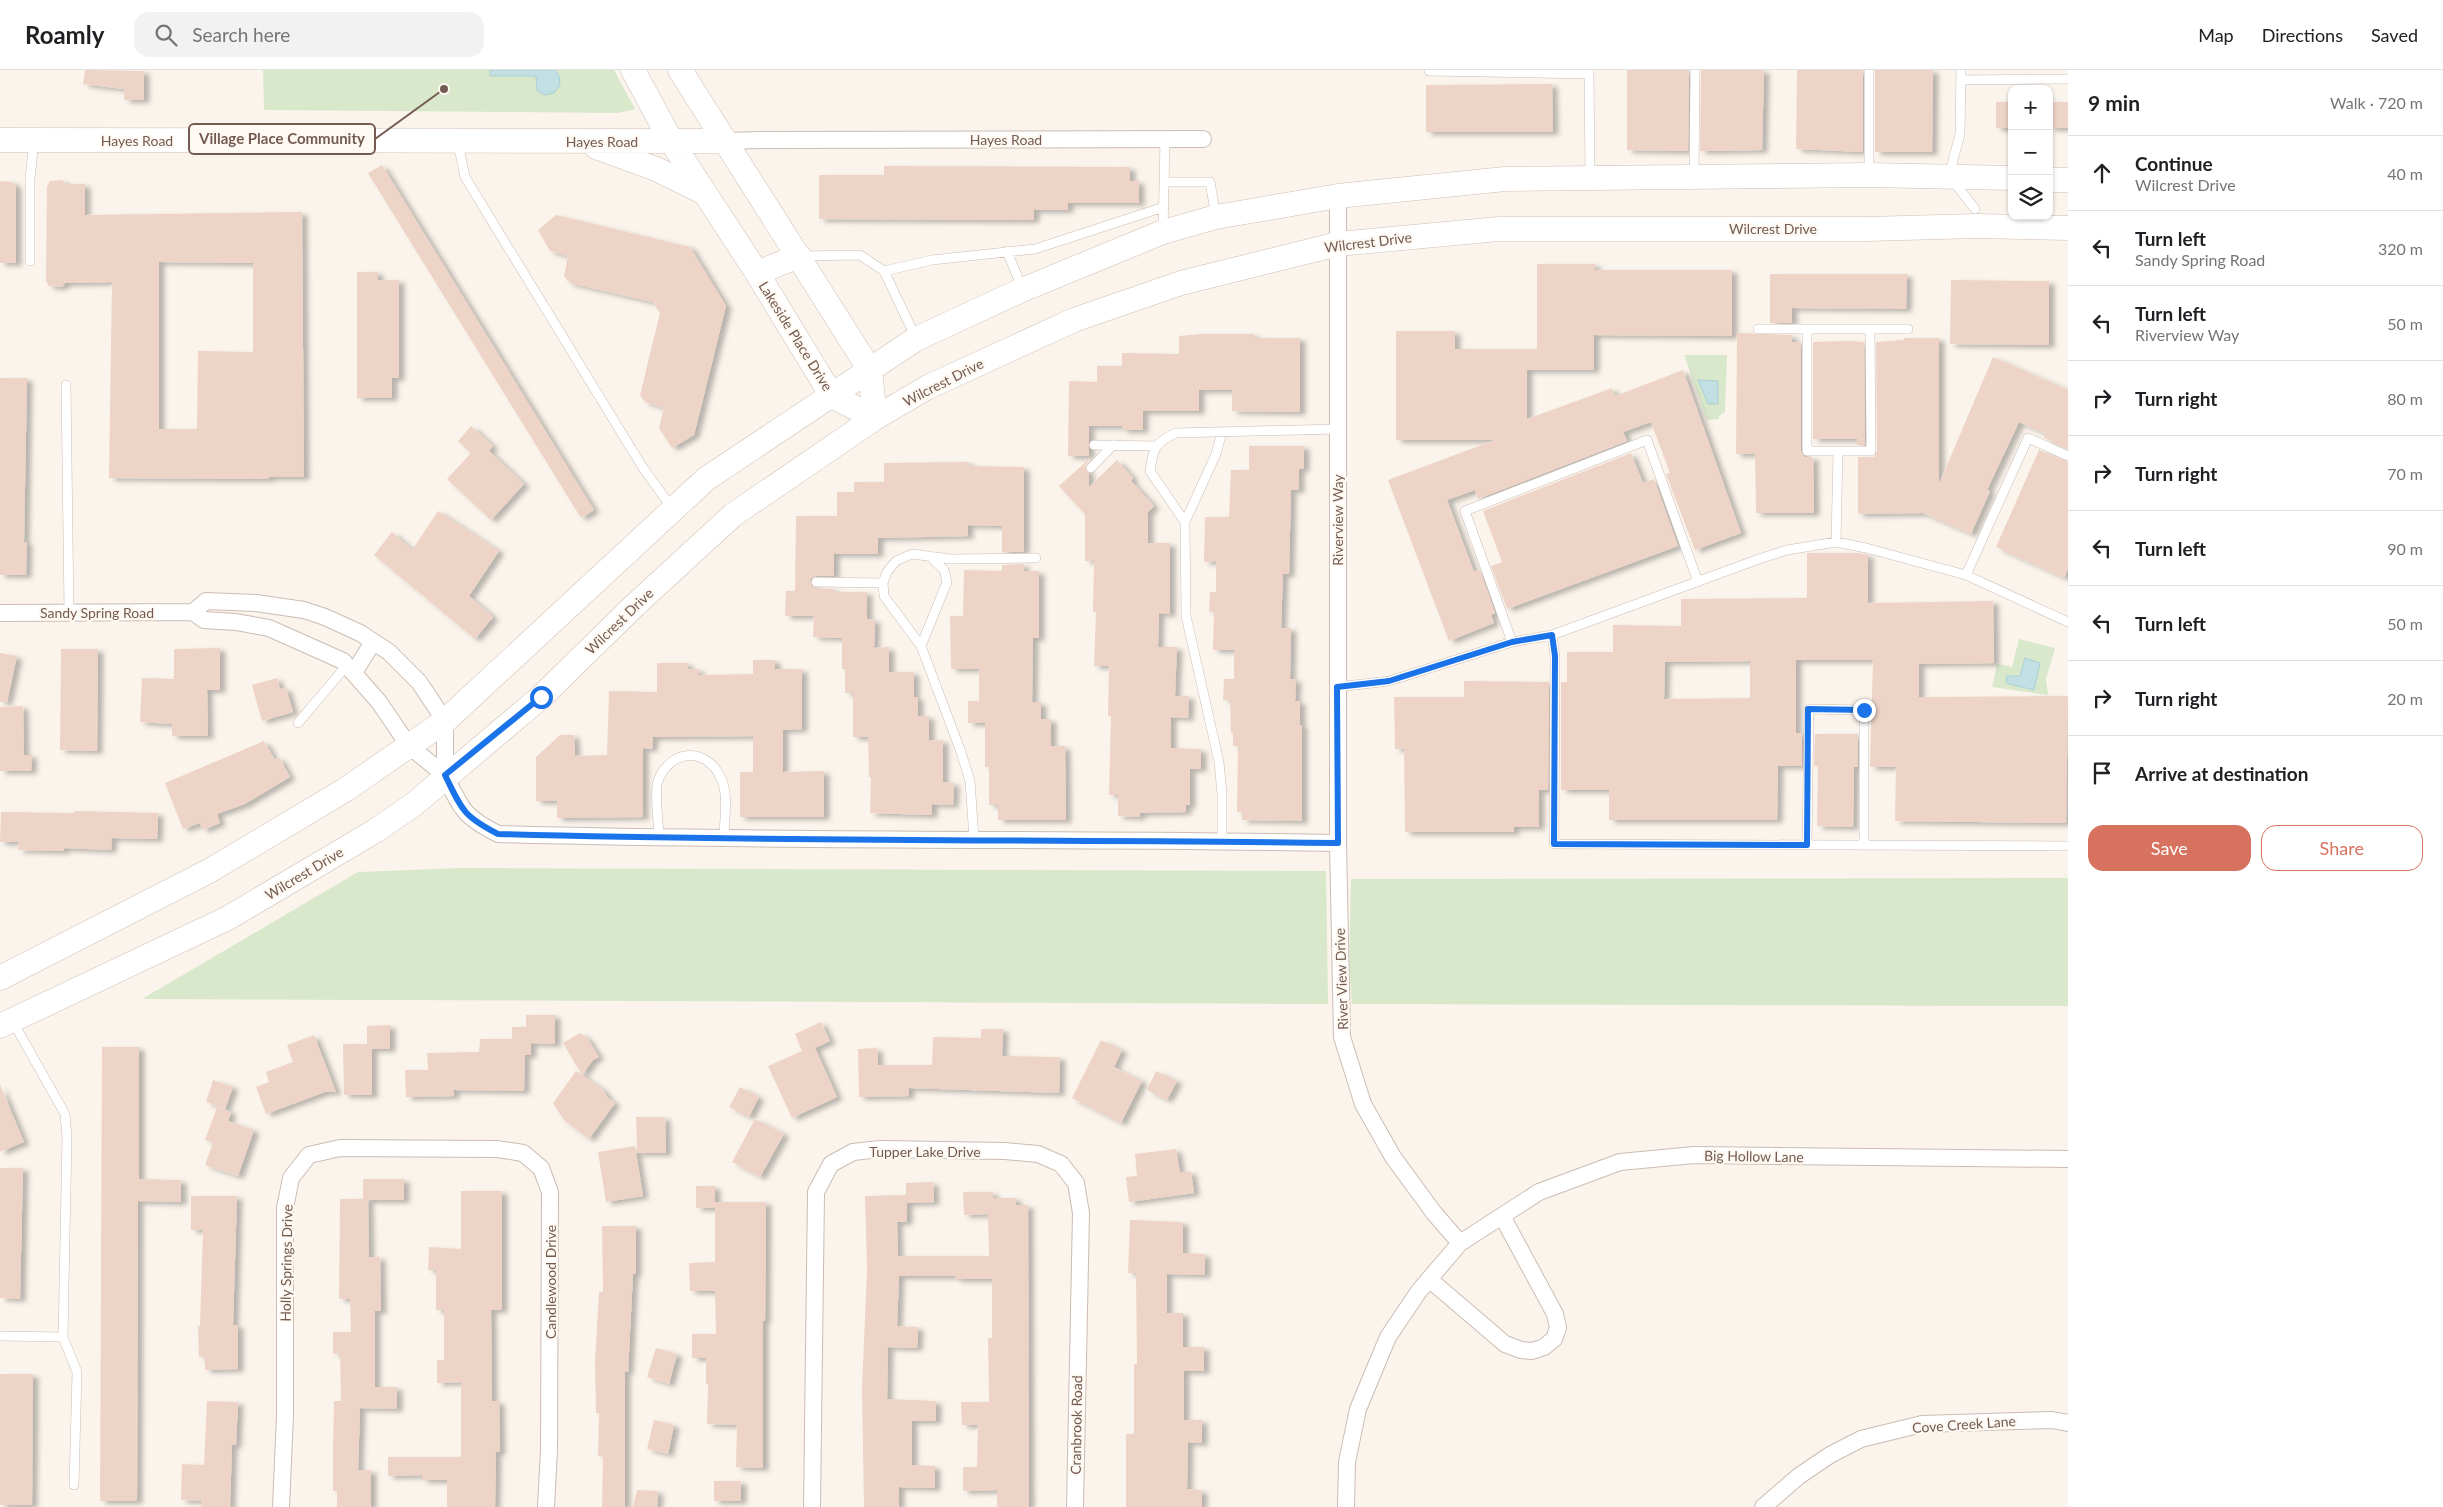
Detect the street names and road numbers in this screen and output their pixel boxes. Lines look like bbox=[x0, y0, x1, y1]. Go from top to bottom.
street label: Hayes Road bbox=[970, 131, 1042, 148]
street label: Hayes Road bbox=[101, 132, 173, 149]
street label: Hayes Road bbox=[566, 133, 638, 150]
street label: Wilcrest Drive bbox=[1729, 220, 1817, 237]
street label: Wilcrest Drive bbox=[1323, 228, 1413, 256]
street label: Lakeside Place Drive bbox=[755, 278, 837, 394]
street label: Wilcrest Drive bbox=[900, 354, 986, 410]
street label: Riverview Way bbox=[1329, 474, 1346, 566]
street label: Wilcrest Drive bbox=[581, 584, 657, 658]
street label: Sandy Spring Road bbox=[40, 604, 154, 621]
street label: Wilcrest Drive bbox=[262, 843, 346, 903]
street label: River View Drive bbox=[1331, 928, 1351, 1030]
street label: Tupper Lake Drive bbox=[869, 1143, 981, 1160]
street label: Big Hollow Lane bbox=[1704, 1147, 1804, 1165]
street label: Holly Springs Drive bbox=[276, 1204, 296, 1322]
street label: Candlewood Drive bbox=[542, 1225, 559, 1339]
street label: Cranbrook Road bbox=[1067, 1375, 1085, 1475]
street label: Cove Creek Lane bbox=[1912, 1412, 2016, 1436]

